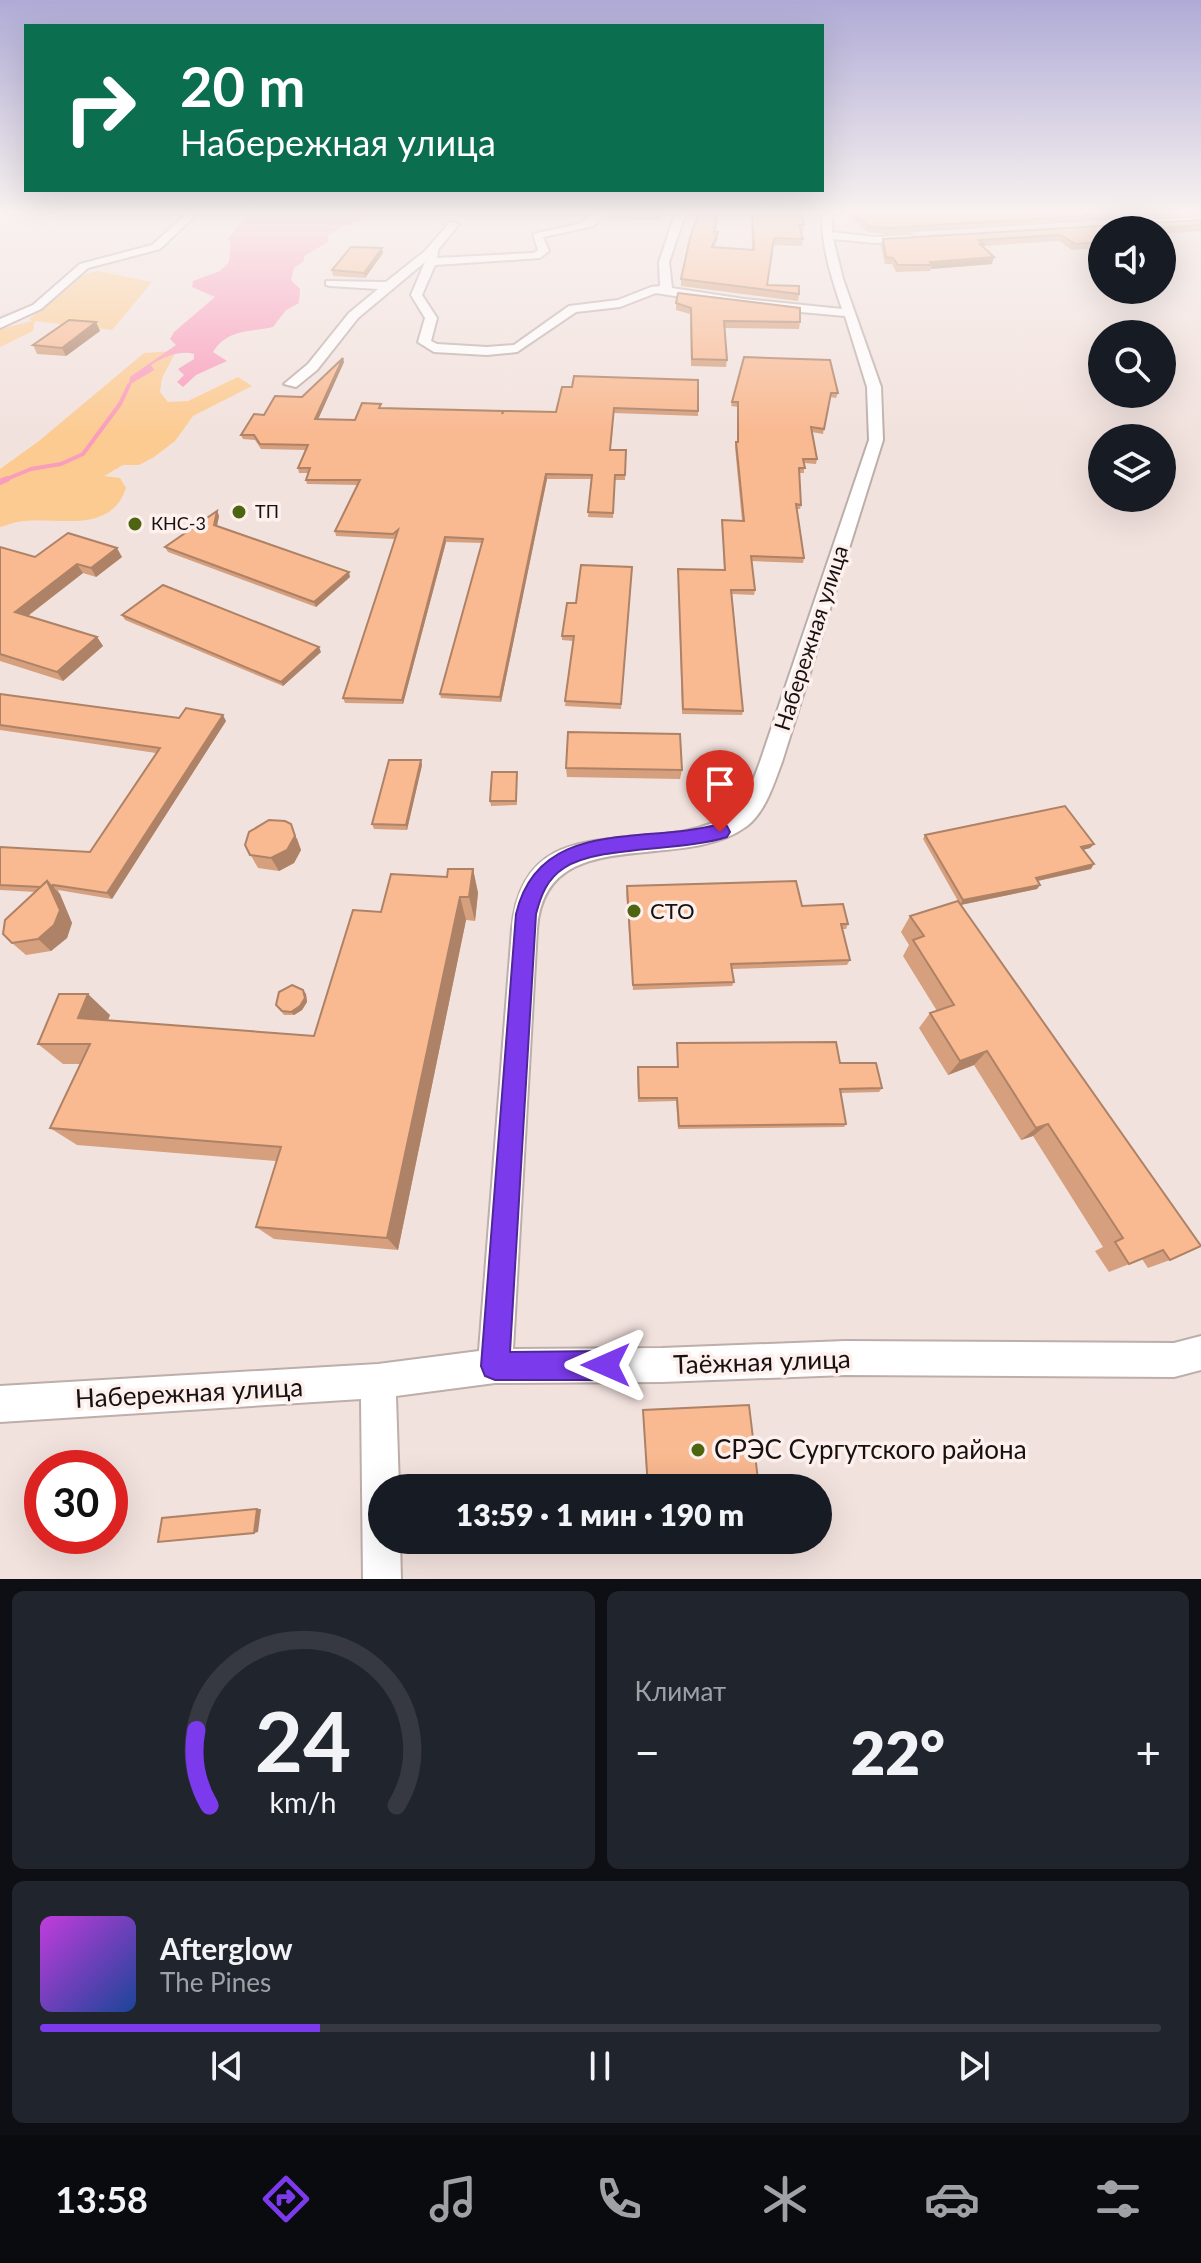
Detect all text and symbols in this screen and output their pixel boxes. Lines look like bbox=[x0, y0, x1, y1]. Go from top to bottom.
text: 20 m bbox=[180, 52, 305, 119]
icon: right bbox=[48, 56, 152, 160]
text: Набережная улица bbox=[180, 120, 496, 164]
map controls bbox=[1088, 216, 1176, 512]
button: sound bbox=[1088, 216, 1176, 304]
button: search bbox=[1088, 320, 1176, 408]
button: layers bbox=[1088, 424, 1176, 512]
place label: ТП bbox=[255, 500, 279, 522]
marker: ТП bbox=[230, 503, 248, 521]
place label: КНС-3 bbox=[151, 512, 206, 534]
marker: КНС-3 bbox=[126, 515, 144, 533]
street label: Набережная улица bbox=[768, 542, 853, 734]
pin bbox=[686, 750, 754, 832]
icon: arrive bbox=[698, 762, 742, 806]
place label: СТО bbox=[650, 897, 695, 924]
marker: СТО bbox=[625, 902, 643, 920]
position arrow bbox=[564, 1323, 648, 1407]
street label: Таёжная улица bbox=[673, 1342, 851, 1380]
street label: Набережная улица bbox=[74, 1370, 304, 1414]
place label: СРЭС Сургутского района bbox=[714, 1433, 1027, 1465]
marker: СРЭС Сургутского района bbox=[689, 1441, 707, 1459]
speed limit sign: 30 bbox=[24, 1450, 128, 1554]
text: 13:59 · 1 мин · 190 m bbox=[456, 1496, 744, 1532]
text: Климат bbox=[635, 1675, 726, 1707]
text: 24 bbox=[255, 1690, 352, 1790]
text: 22° bbox=[850, 1716, 945, 1788]
text: − bbox=[635, 1726, 660, 1778]
text: + bbox=[1135, 1726, 1161, 1778]
text: km/h bbox=[270, 1785, 337, 1819]
text: Afterglow bbox=[160, 1930, 293, 1966]
text: The Pines bbox=[160, 1966, 271, 1998]
icon: previous bbox=[205, 2044, 249, 2088]
icon: pause bbox=[578, 2044, 622, 2088]
icon: next bbox=[952, 2044, 996, 2088]
icon: directions bbox=[258, 2171, 314, 2227]
icon: music bbox=[425, 2171, 481, 2227]
icon: phone bbox=[591, 2171, 647, 2227]
icon: climate bbox=[757, 2171, 813, 2227]
icon: car bbox=[924, 2171, 980, 2227]
icon: filters bbox=[1090, 2171, 1146, 2227]
text: 13:58 bbox=[55, 2177, 148, 2221]

